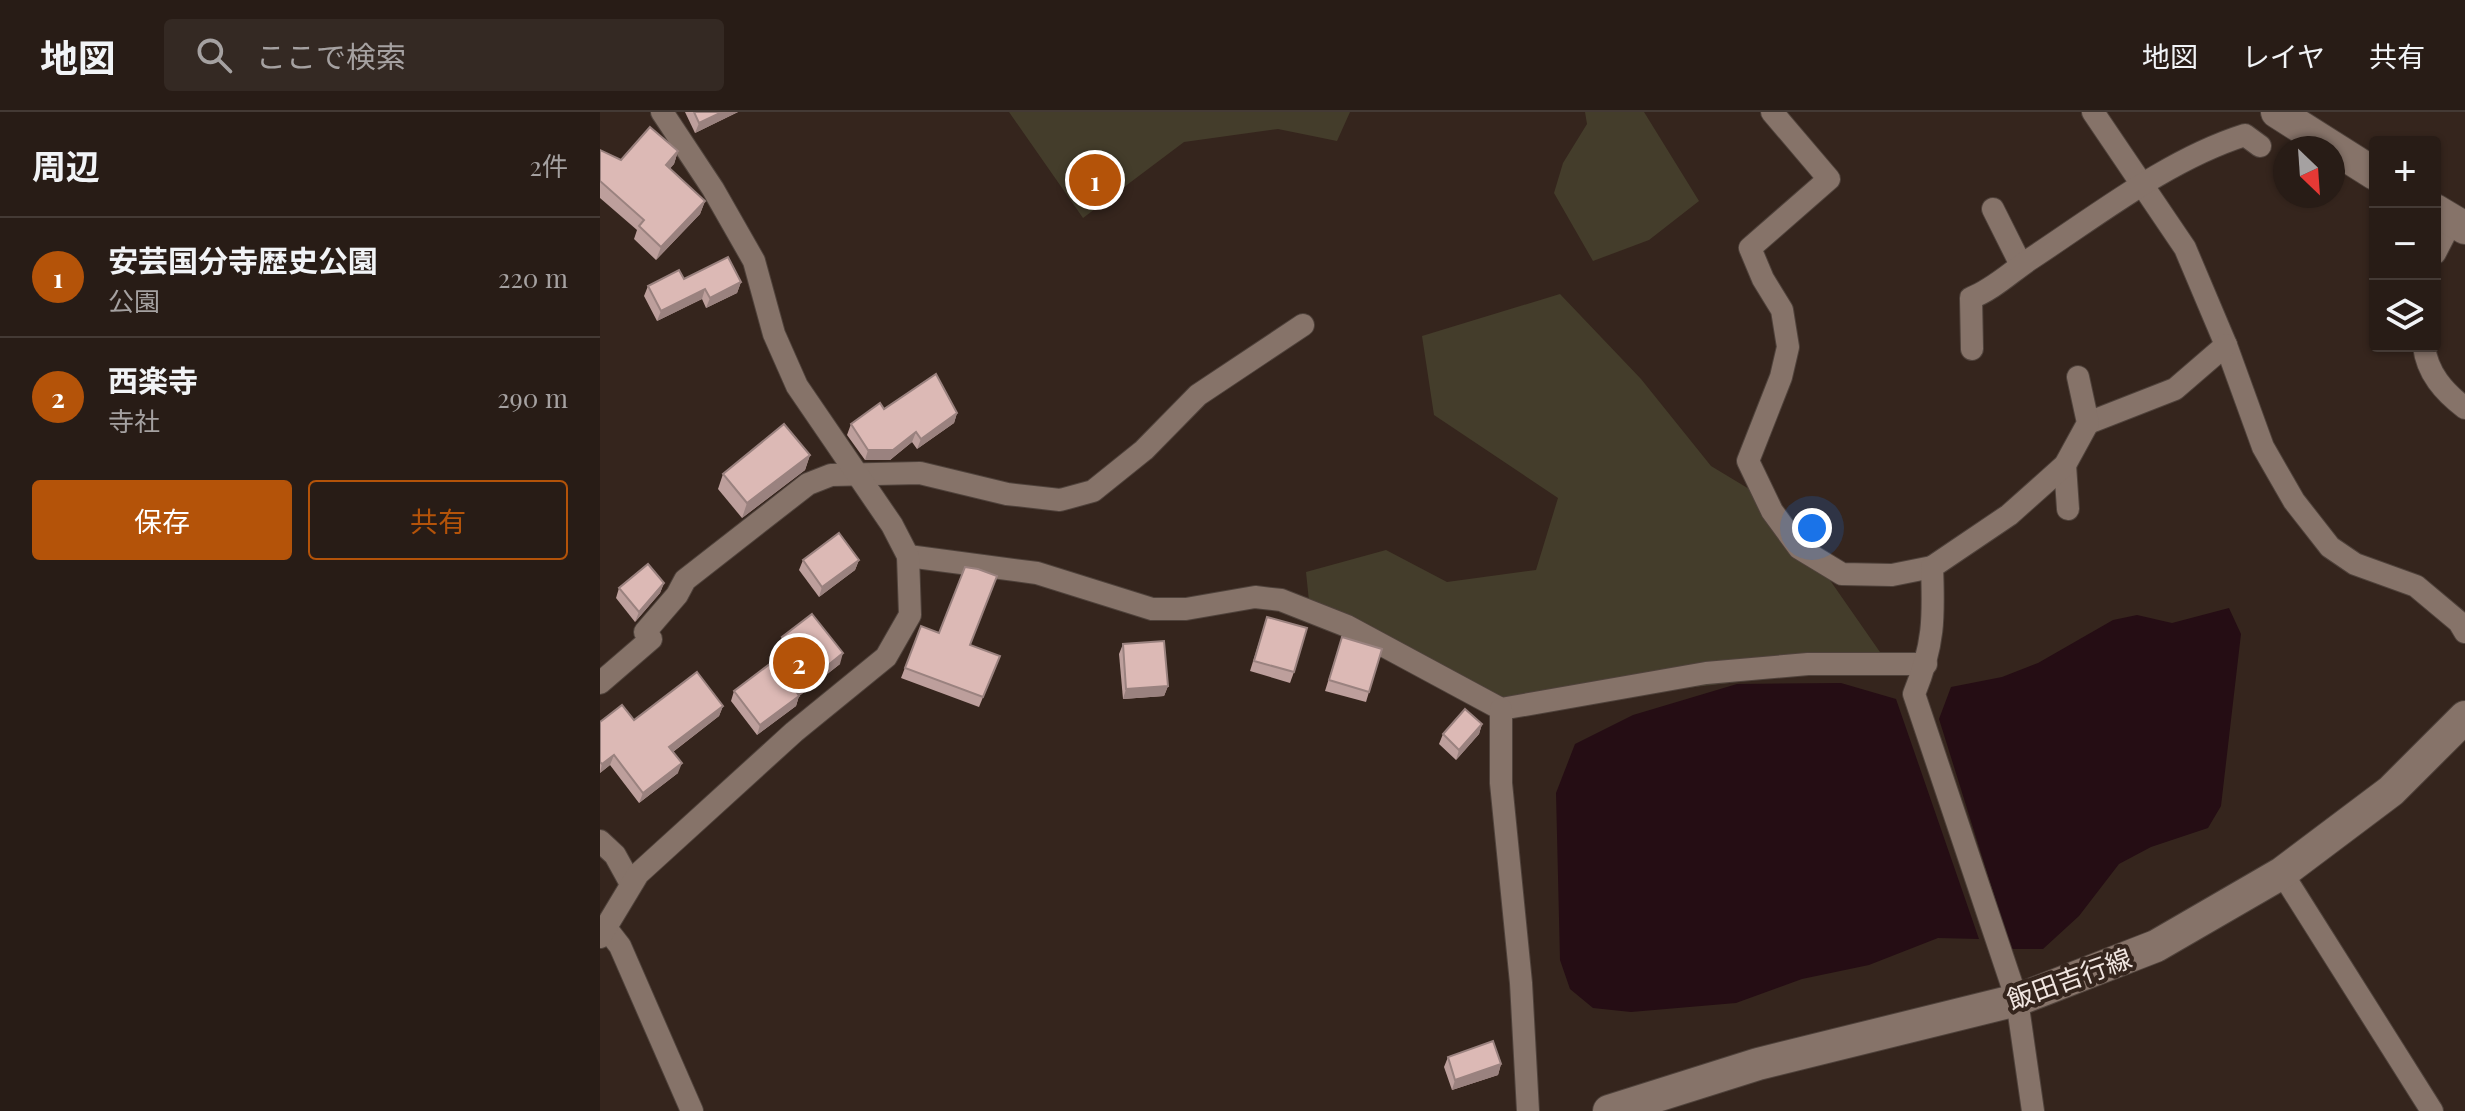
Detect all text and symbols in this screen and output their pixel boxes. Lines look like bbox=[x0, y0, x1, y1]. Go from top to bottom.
search box bbox=[164, 19, 724, 91]
text: 地図 bbox=[40, 31, 116, 82]
icon: search bbox=[192, 33, 236, 77]
text: ここで検索 bbox=[256, 36, 406, 76]
text: 地図 bbox=[2142, 37, 2198, 74]
text: レイヤ bbox=[2242, 37, 2325, 74]
text: 共有 bbox=[2369, 37, 2425, 74]
north arrow bbox=[2273, 136, 2345, 208]
map controls bbox=[2369, 136, 2441, 352]
button: + bbox=[2369, 136, 2441, 208]
text: 周辺 bbox=[32, 142, 100, 188]
text: 2件 bbox=[530, 148, 568, 183]
pin: 1 bbox=[1069, 150, 1121, 210]
button: − bbox=[2369, 208, 2441, 280]
text: 安芸国分寺歴史公園 bbox=[108, 240, 378, 280]
text: 1 bbox=[53, 260, 63, 295]
text: 220 m bbox=[498, 260, 568, 295]
button: layers bbox=[2369, 280, 2441, 352]
text: 公園 bbox=[108, 283, 160, 318]
text: 西楽寺 bbox=[108, 360, 198, 400]
text: 2 bbox=[51, 380, 65, 415]
text: 290 m bbox=[497, 380, 568, 415]
text: 寺社 bbox=[108, 403, 160, 438]
button: 保存 bbox=[32, 480, 292, 560]
button: 共有 bbox=[308, 480, 568, 560]
your location bbox=[1792, 508, 1832, 548]
pin: 2 bbox=[773, 633, 825, 693]
street label: 飯田吉行線 bbox=[2002, 939, 2136, 1017]

